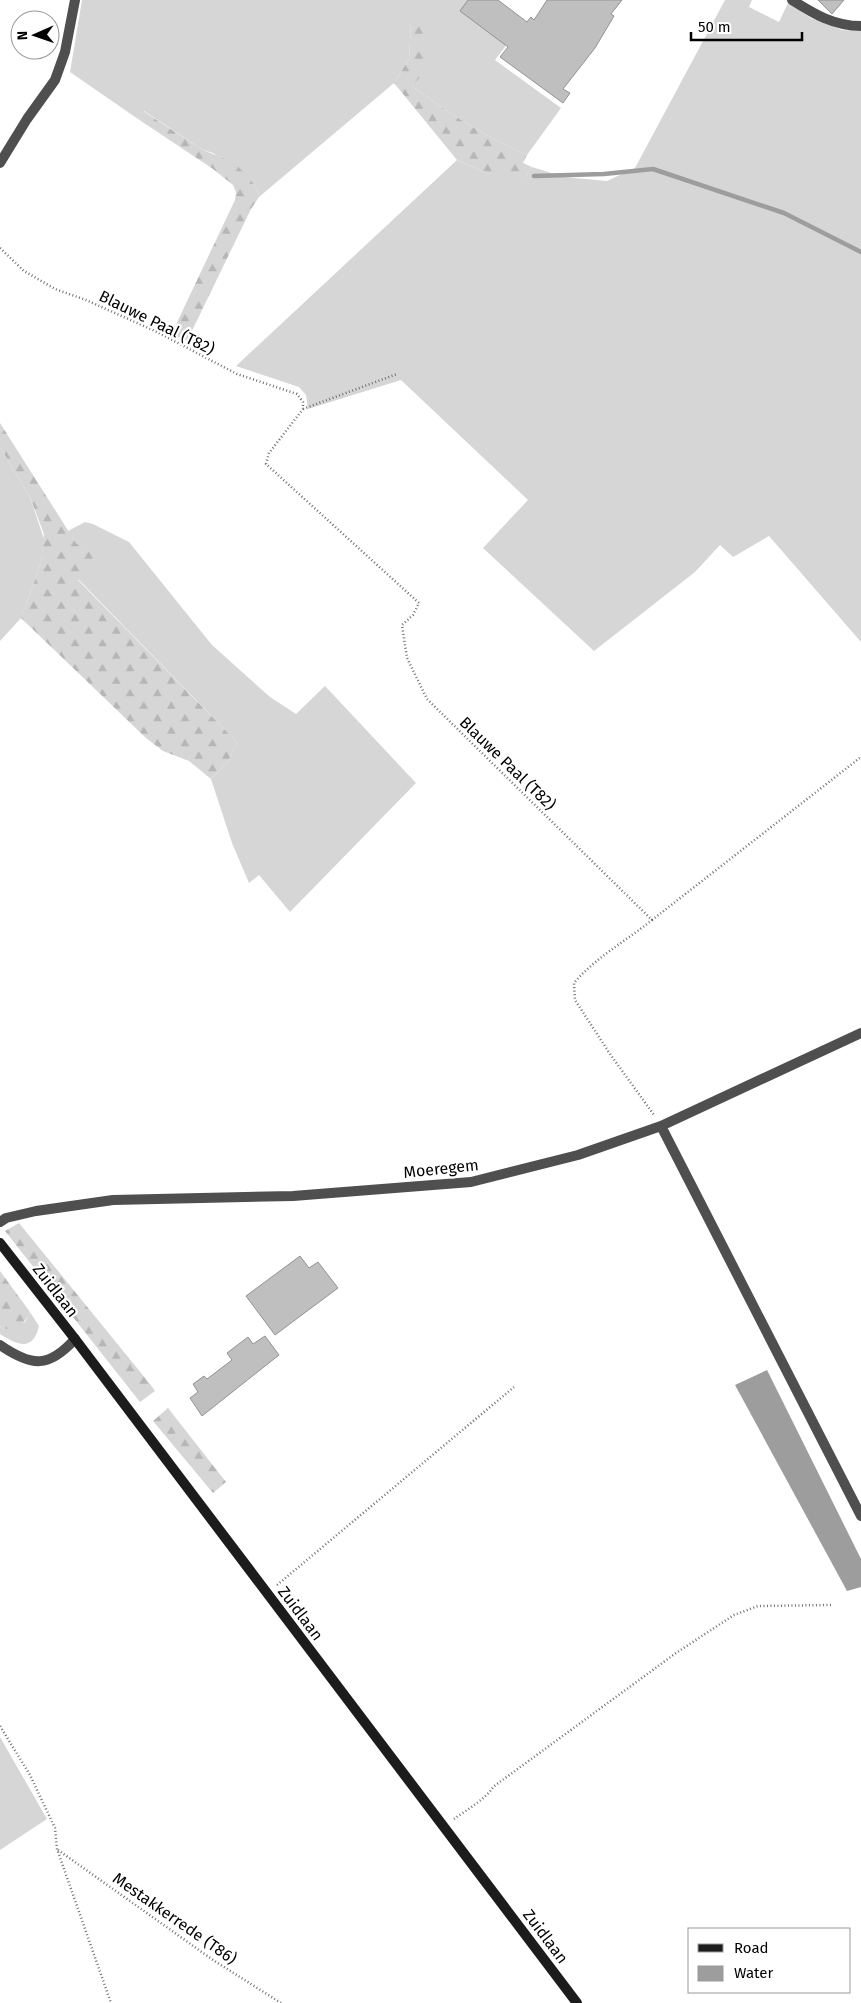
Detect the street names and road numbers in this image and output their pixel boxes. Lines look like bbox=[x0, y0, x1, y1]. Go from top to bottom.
street label: Blauwe Paal (T82) bbox=[96, 286, 218, 359]
street label: Blauwe Paal (T82) bbox=[456, 713, 560, 814]
street label: Moeregem bbox=[403, 1155, 480, 1182]
street label: Zuidlaan bbox=[29, 1260, 82, 1321]
street label: Zuidlaan bbox=[274, 1583, 327, 1644]
street label: Mestakkerrede (T86) bbox=[109, 1869, 240, 1968]
street label: Zuidlaan bbox=[519, 1906, 572, 1967]

